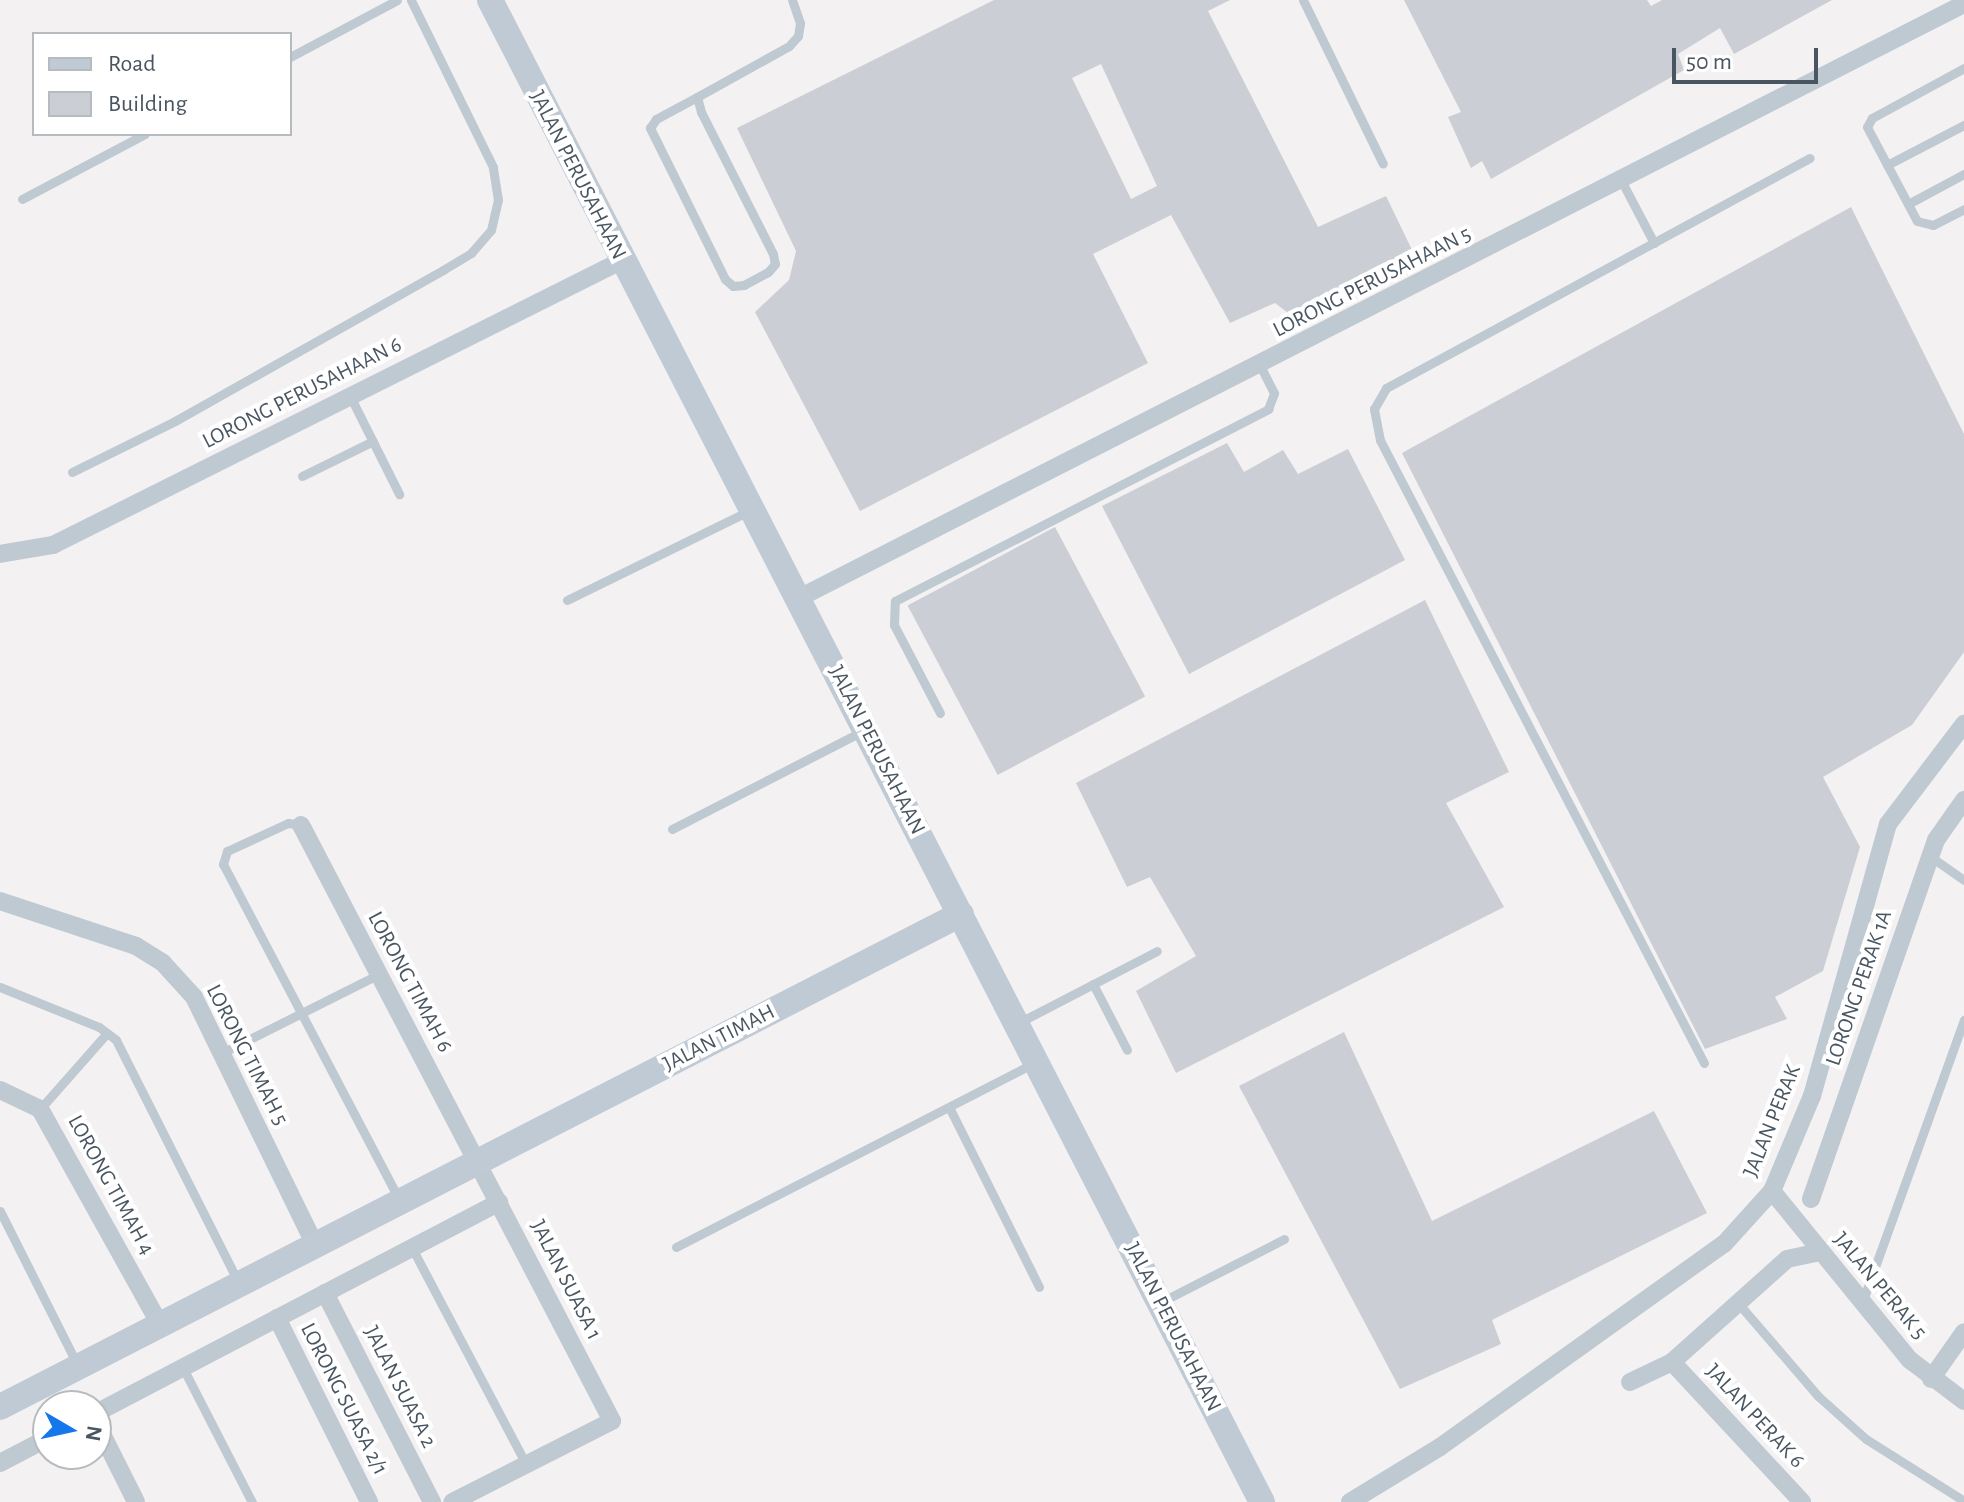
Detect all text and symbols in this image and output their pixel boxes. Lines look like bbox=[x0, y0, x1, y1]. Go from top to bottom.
legend bbox=[32, 32, 292, 136]
scale bar bbox=[1676, 32, 1822, 82]
text: 50 m bbox=[1686, 50, 1732, 74]
text: Road bbox=[108, 52, 156, 76]
street label: JALAN PERUSAHAAN bbox=[524, 86, 632, 264]
text: Building bbox=[108, 92, 187, 116]
street label: LORONG PERUSAHAAN 5 bbox=[1269, 221, 1475, 343]
street label: LORONG PERUSAHAAN 6 bbox=[198, 331, 406, 455]
street label: JALAN PERUSAHAAN bbox=[823, 661, 931, 839]
street label: LORONG TIMAH 6 bbox=[362, 907, 458, 1057]
street label: LORONG PERAK 1A bbox=[1820, 907, 1898, 1069]
street label: LORONG TIMAH 5 bbox=[200, 980, 294, 1130]
street label: JALAN TIMAH bbox=[659, 999, 779, 1077]
street label: JALAN PERAK bbox=[1737, 1061, 1807, 1181]
street label: LORONG TIMAH 4 bbox=[62, 1110, 160, 1260]
street label: JALAN SUASA 1 bbox=[525, 1216, 607, 1344]
street label: JALAN PERAK 5 bbox=[1827, 1227, 1933, 1345]
street label: JALAN PERUSAHAAN bbox=[1119, 1238, 1227, 1416]
street label: LORONG SUASA 2/1 bbox=[294, 1319, 394, 1479]
street label: JALAN SUASA 2 bbox=[358, 1322, 442, 1452]
street label: JALAN PERAK 6 bbox=[1700, 1358, 1810, 1474]
north arrow bbox=[32, 1390, 112, 1470]
text: N bbox=[82, 1424, 106, 1443]

